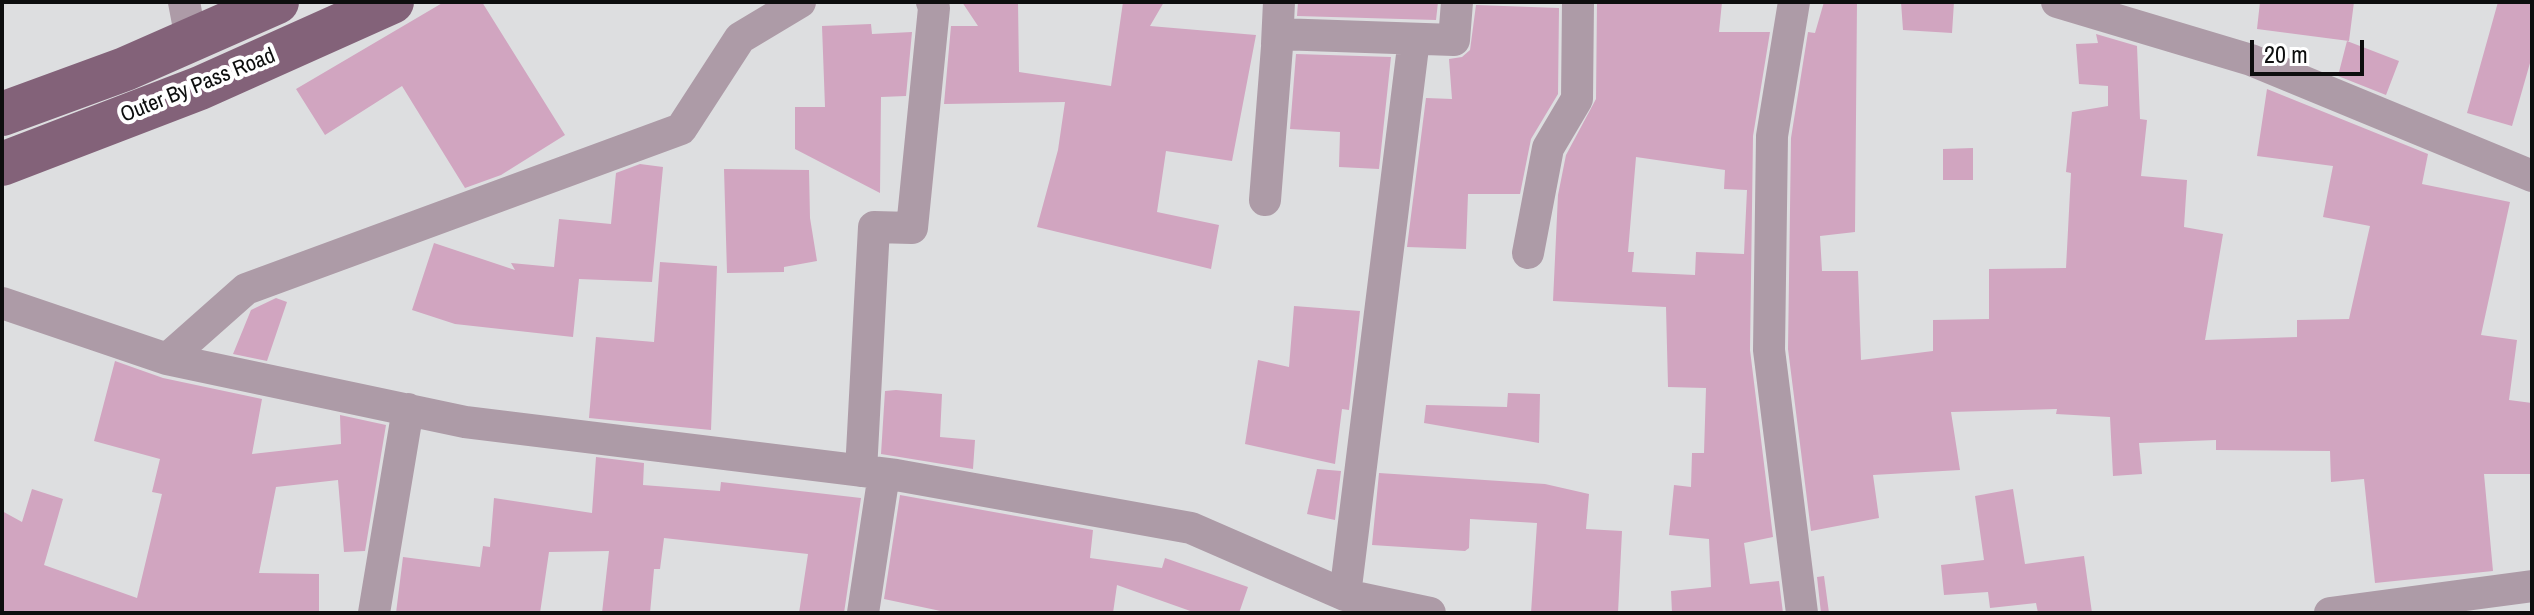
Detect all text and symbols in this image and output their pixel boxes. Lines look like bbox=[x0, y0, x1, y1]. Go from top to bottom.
scale bar bbox=[2254, 24, 2368, 74]
text: 20 m bbox=[2264, 38, 2308, 70]
street label: Outer By Pass Road bbox=[117, 43, 279, 129]

